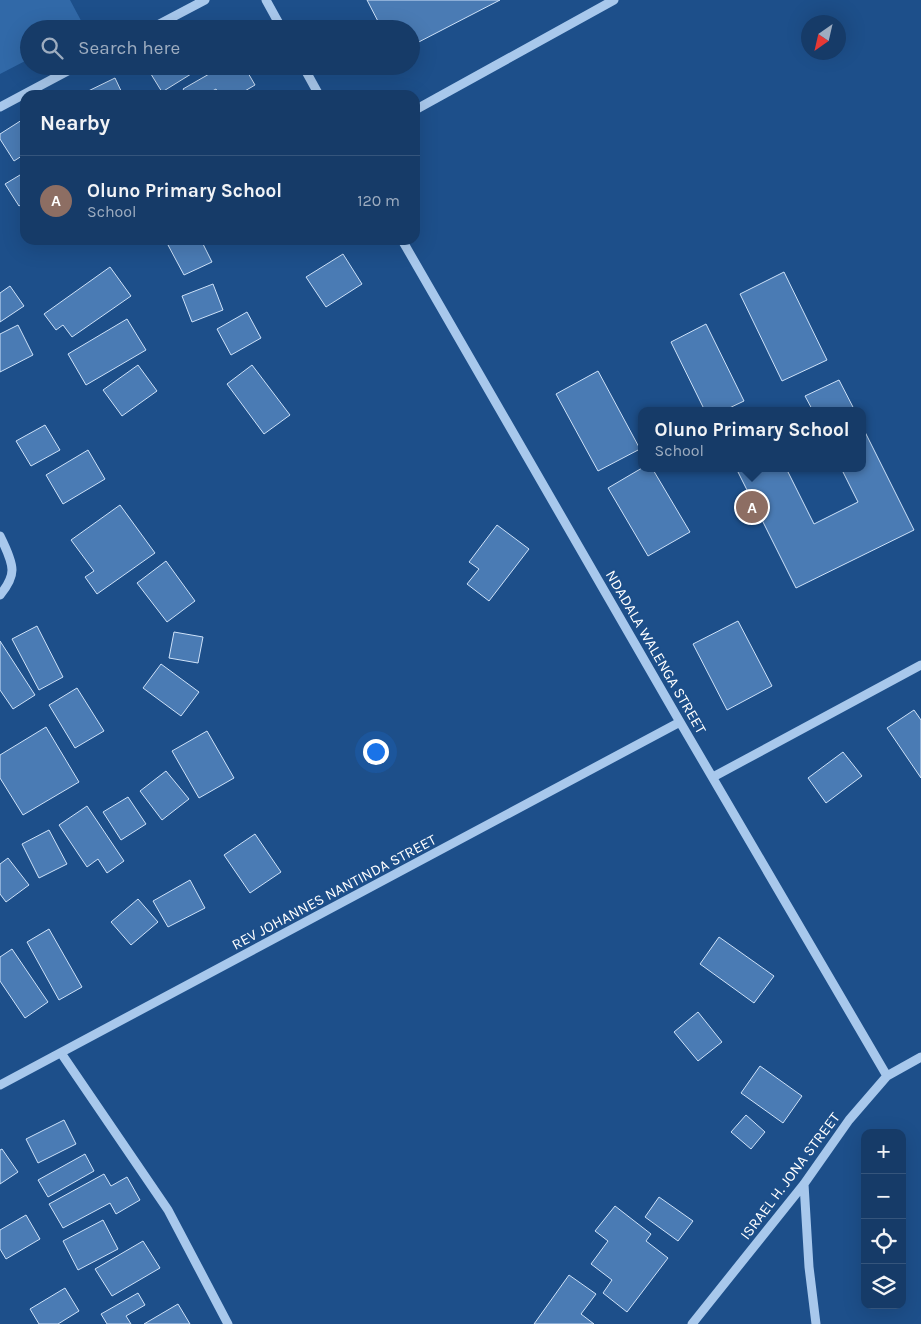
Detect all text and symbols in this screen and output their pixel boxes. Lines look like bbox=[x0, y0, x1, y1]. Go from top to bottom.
north arrow bbox=[801, 15, 846, 60]
search box bbox=[20, 20, 420, 75]
icon: search bbox=[38, 34, 66, 62]
text: Search here bbox=[78, 37, 180, 59]
text: Nearby bbox=[40, 111, 110, 135]
text: Oluno Primary School bbox=[87, 180, 282, 202]
text: A bbox=[51, 191, 61, 210]
text: 120 m bbox=[357, 191, 400, 210]
text: School bbox=[87, 202, 137, 221]
popup bbox=[638, 407, 866, 472]
text: Oluno Primary School bbox=[654, 419, 850, 441]
text: School bbox=[654, 441, 704, 460]
pin: A bbox=[736, 488, 768, 526]
street label: NDADALA WALENGA STREET bbox=[602, 567, 710, 737]
your location bbox=[363, 739, 389, 765]
street label: REV JOHANNES NANTINDA STREET bbox=[229, 830, 440, 954]
street label: ISRAEL H. JONA STREET bbox=[736, 1108, 844, 1243]
map controls bbox=[861, 1129, 906, 1309]
button: + bbox=[861, 1129, 906, 1174]
button: − bbox=[861, 1174, 906, 1219]
button: locate bbox=[861, 1219, 906, 1264]
button: layers bbox=[861, 1264, 906, 1309]

